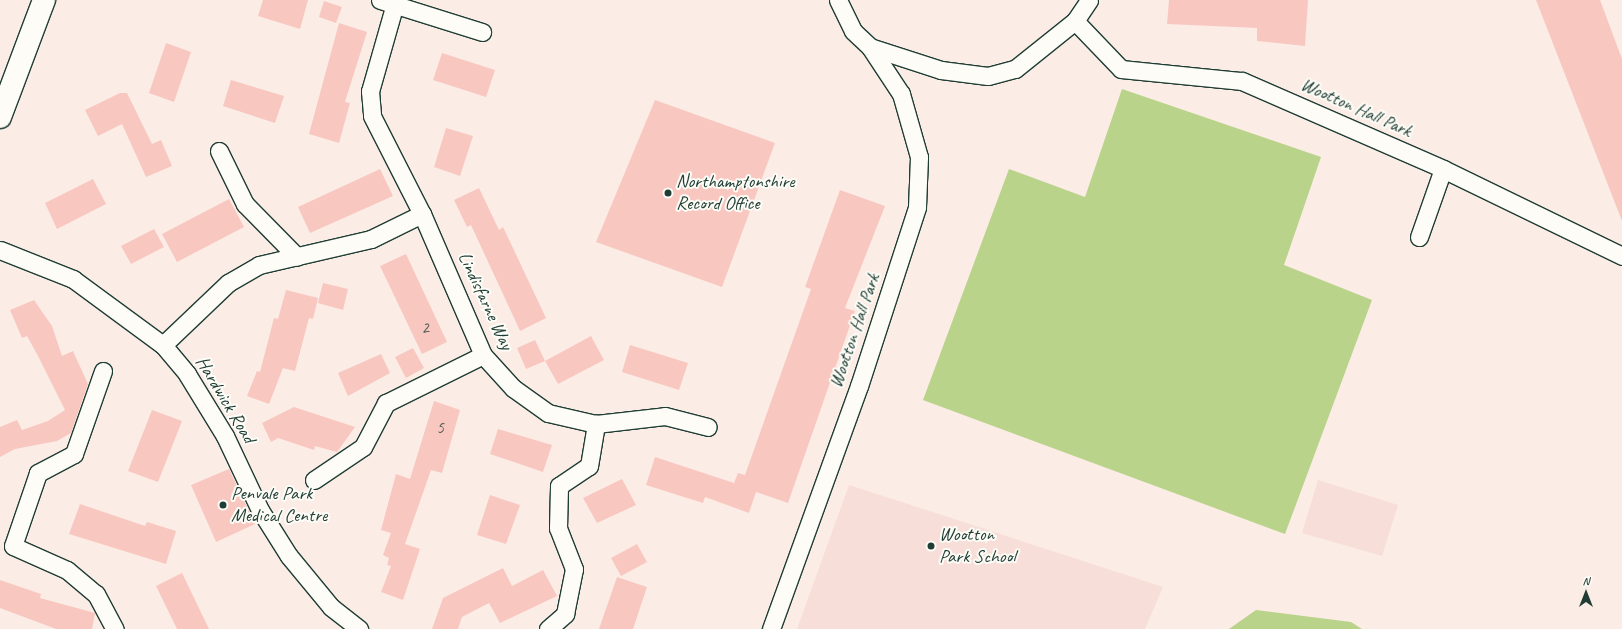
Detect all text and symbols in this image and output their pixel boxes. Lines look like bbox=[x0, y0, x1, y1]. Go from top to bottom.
street label: Wootton Hall Park bbox=[1297, 73, 1415, 143]
place label: Northamptonshire Record Office bbox=[676, 171, 795, 215]
marker: Northamptonshire Record Office bbox=[663, 188, 673, 198]
street label: Lindisfarne Way bbox=[452, 248, 518, 354]
street label: Wootton Hall Park bbox=[825, 271, 885, 391]
house number: 2 bbox=[421, 318, 429, 338]
street label: Hardwick Road bbox=[190, 353, 260, 447]
house number: 5 bbox=[436, 418, 444, 438]
place label: Penvale Park Medical Centre bbox=[231, 483, 327, 527]
marker: Penvale Park Medical Centre bbox=[218, 500, 228, 510]
place label: Wootton Park School bbox=[939, 524, 1015, 568]
marker: Wootton Park School bbox=[926, 541, 936, 551]
north arrow bbox=[1566, 573, 1606, 613]
text: N bbox=[1583, 574, 1589, 588]

